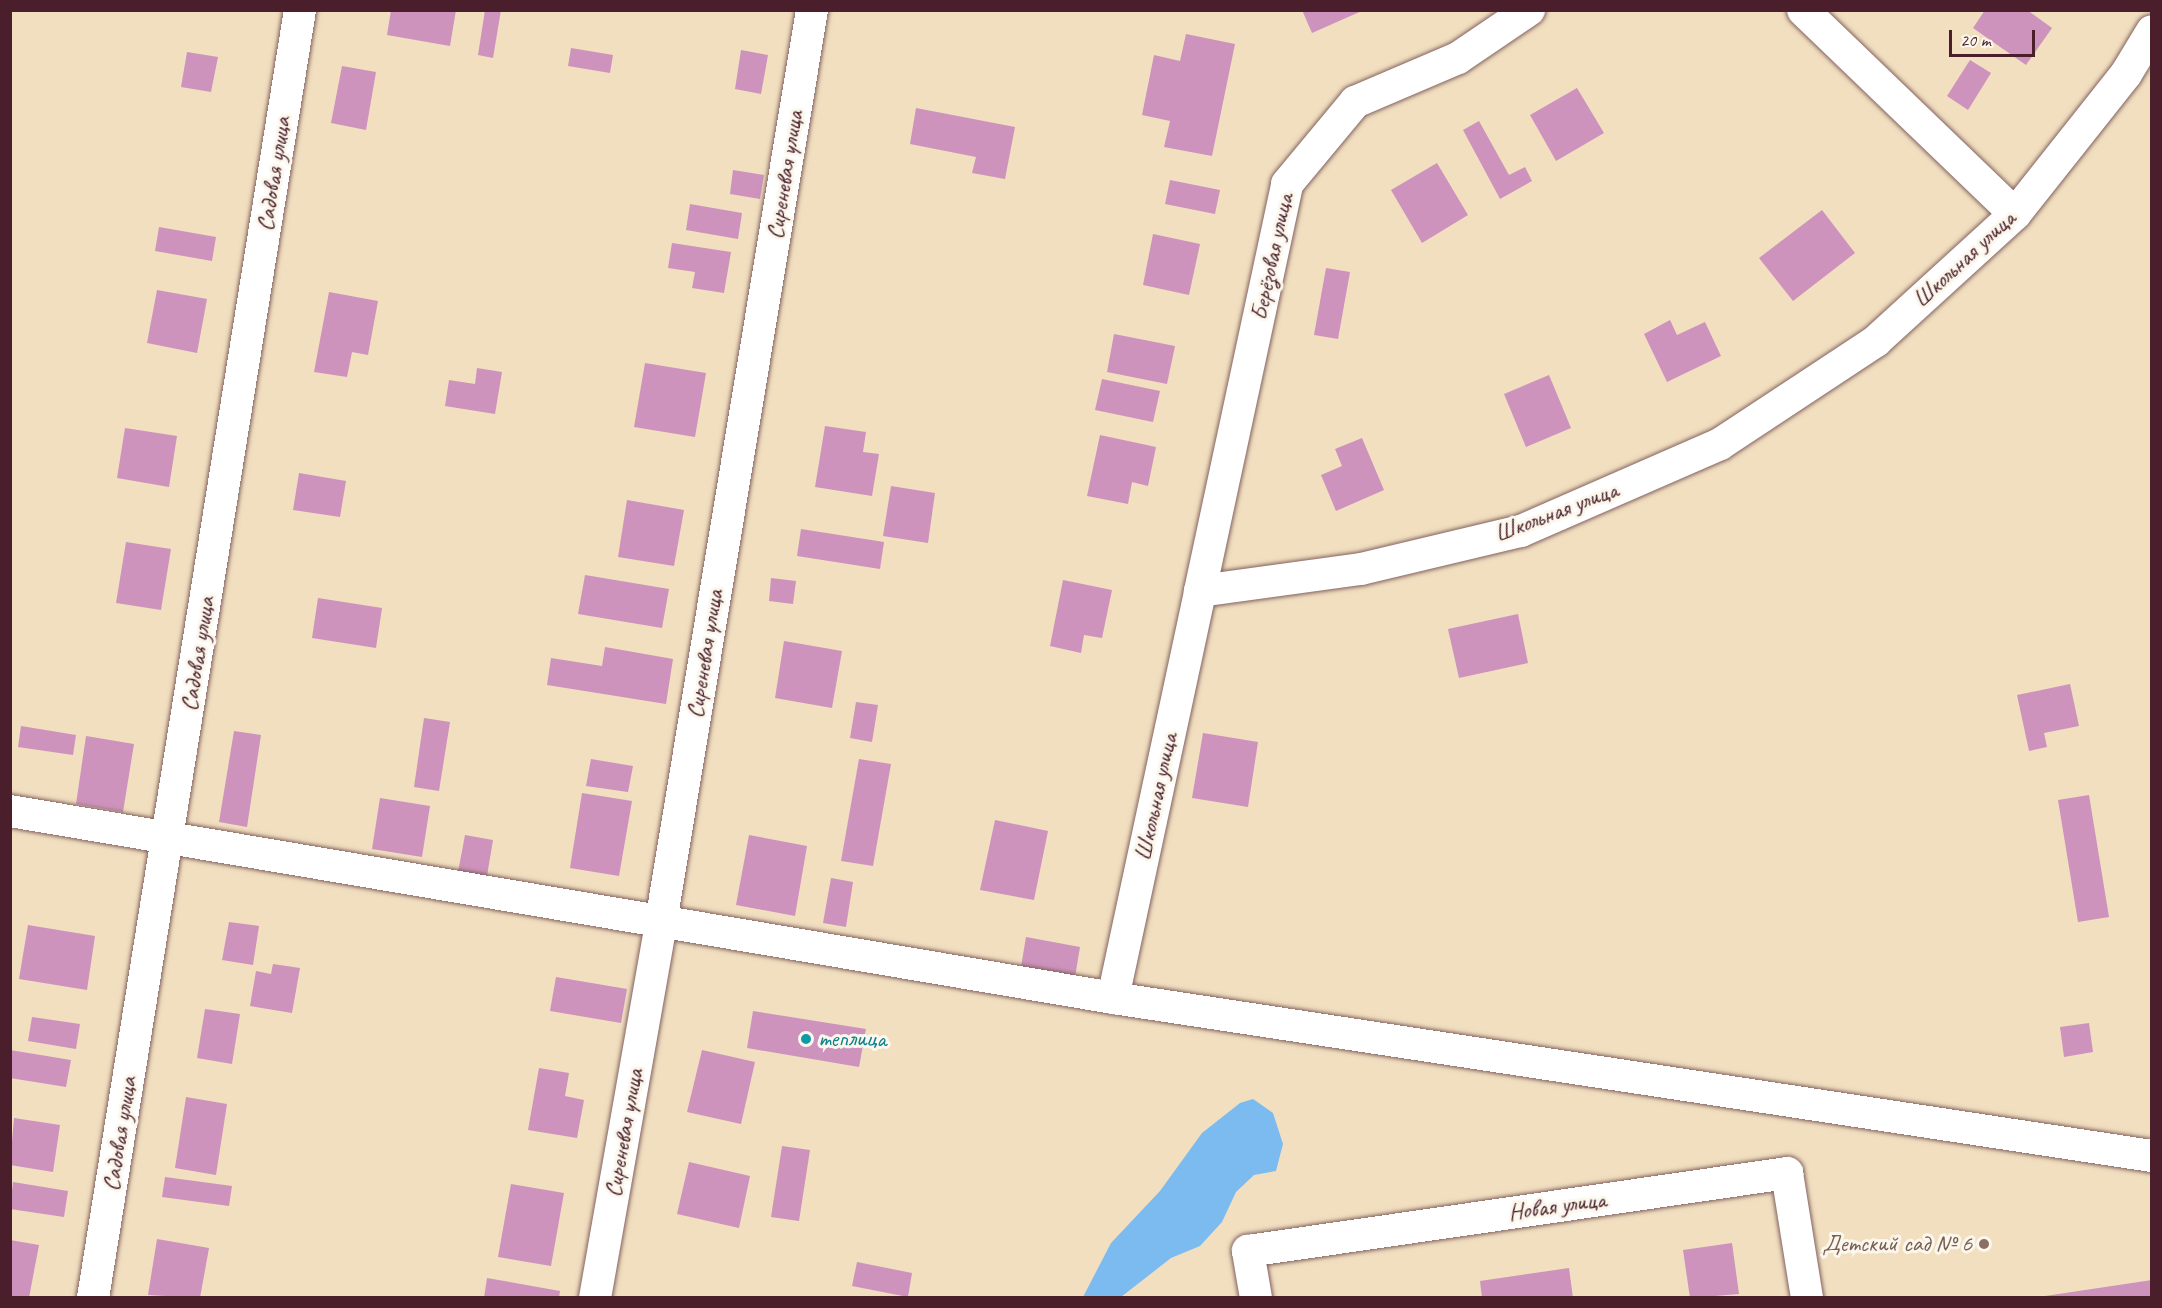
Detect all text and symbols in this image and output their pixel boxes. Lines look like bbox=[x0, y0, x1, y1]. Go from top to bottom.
scale bar bbox=[1952, 18, 2038, 56]
text: 20 m bbox=[1960, 29, 1991, 51]
street label: Сиреневая улица bbox=[761, 108, 809, 242]
street label: Садовая улица bbox=[251, 114, 297, 234]
street label: Берёзовая улица bbox=[1245, 191, 1299, 323]
street label: Школьная улица bbox=[1906, 204, 2022, 314]
street label: Школьная улица bbox=[1490, 475, 1622, 549]
street label: Сиреневая улица bbox=[681, 587, 729, 721]
street label: Садовая улица bbox=[175, 594, 221, 714]
street label: Школьная улица bbox=[1128, 730, 1184, 864]
place label: теплица bbox=[818, 1025, 886, 1053]
marker: теплица bbox=[799, 1032, 813, 1046]
street label: Сиреневая улица bbox=[598, 1066, 650, 1200]
street label: Садовая улица bbox=[97, 1074, 143, 1194]
street label: Новая улица bbox=[1506, 1185, 1608, 1227]
place label: Детский сад № 6 bbox=[1822, 1230, 1972, 1258]
marker: Детский сад № 6 bbox=[1977, 1237, 1991, 1251]

